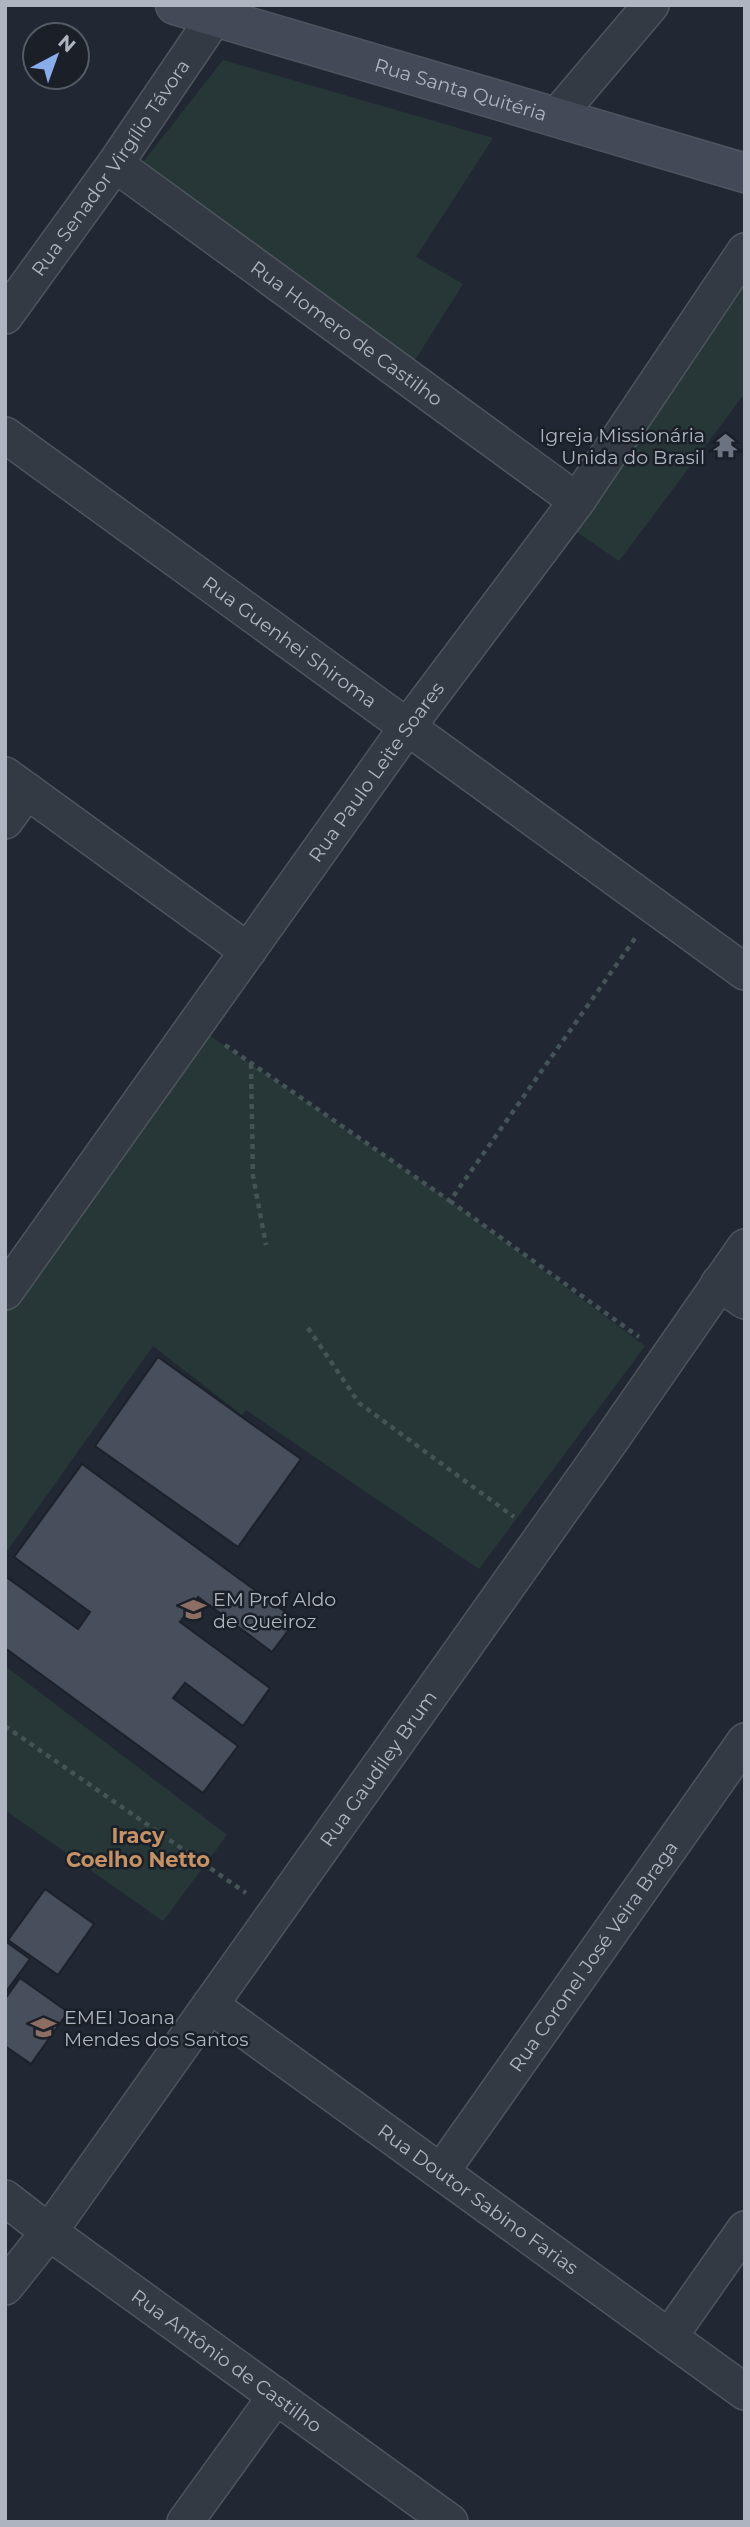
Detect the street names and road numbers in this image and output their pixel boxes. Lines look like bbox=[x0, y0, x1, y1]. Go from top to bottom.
street label: Rua Santa Quitéria bbox=[372, 53, 550, 126]
street label: Rua Senador Virgílio Távora bbox=[27, 55, 195, 281]
street label: Rua Homero de Castilho bbox=[246, 256, 447, 411]
street label: Rua Guenhei Shiroma bbox=[198, 571, 381, 713]
street label: Rua Paulo Leite Soares bbox=[304, 678, 449, 867]
street label: Rua Gaudiley Brum bbox=[315, 1686, 442, 1851]
street label: Rua Coronel José Veira Braga bbox=[504, 1837, 683, 2076]
street label: Rua Doutor Sabino Farias bbox=[373, 2119, 583, 2280]
street label: Rua Antônio de Castilho bbox=[127, 2284, 326, 2438]

